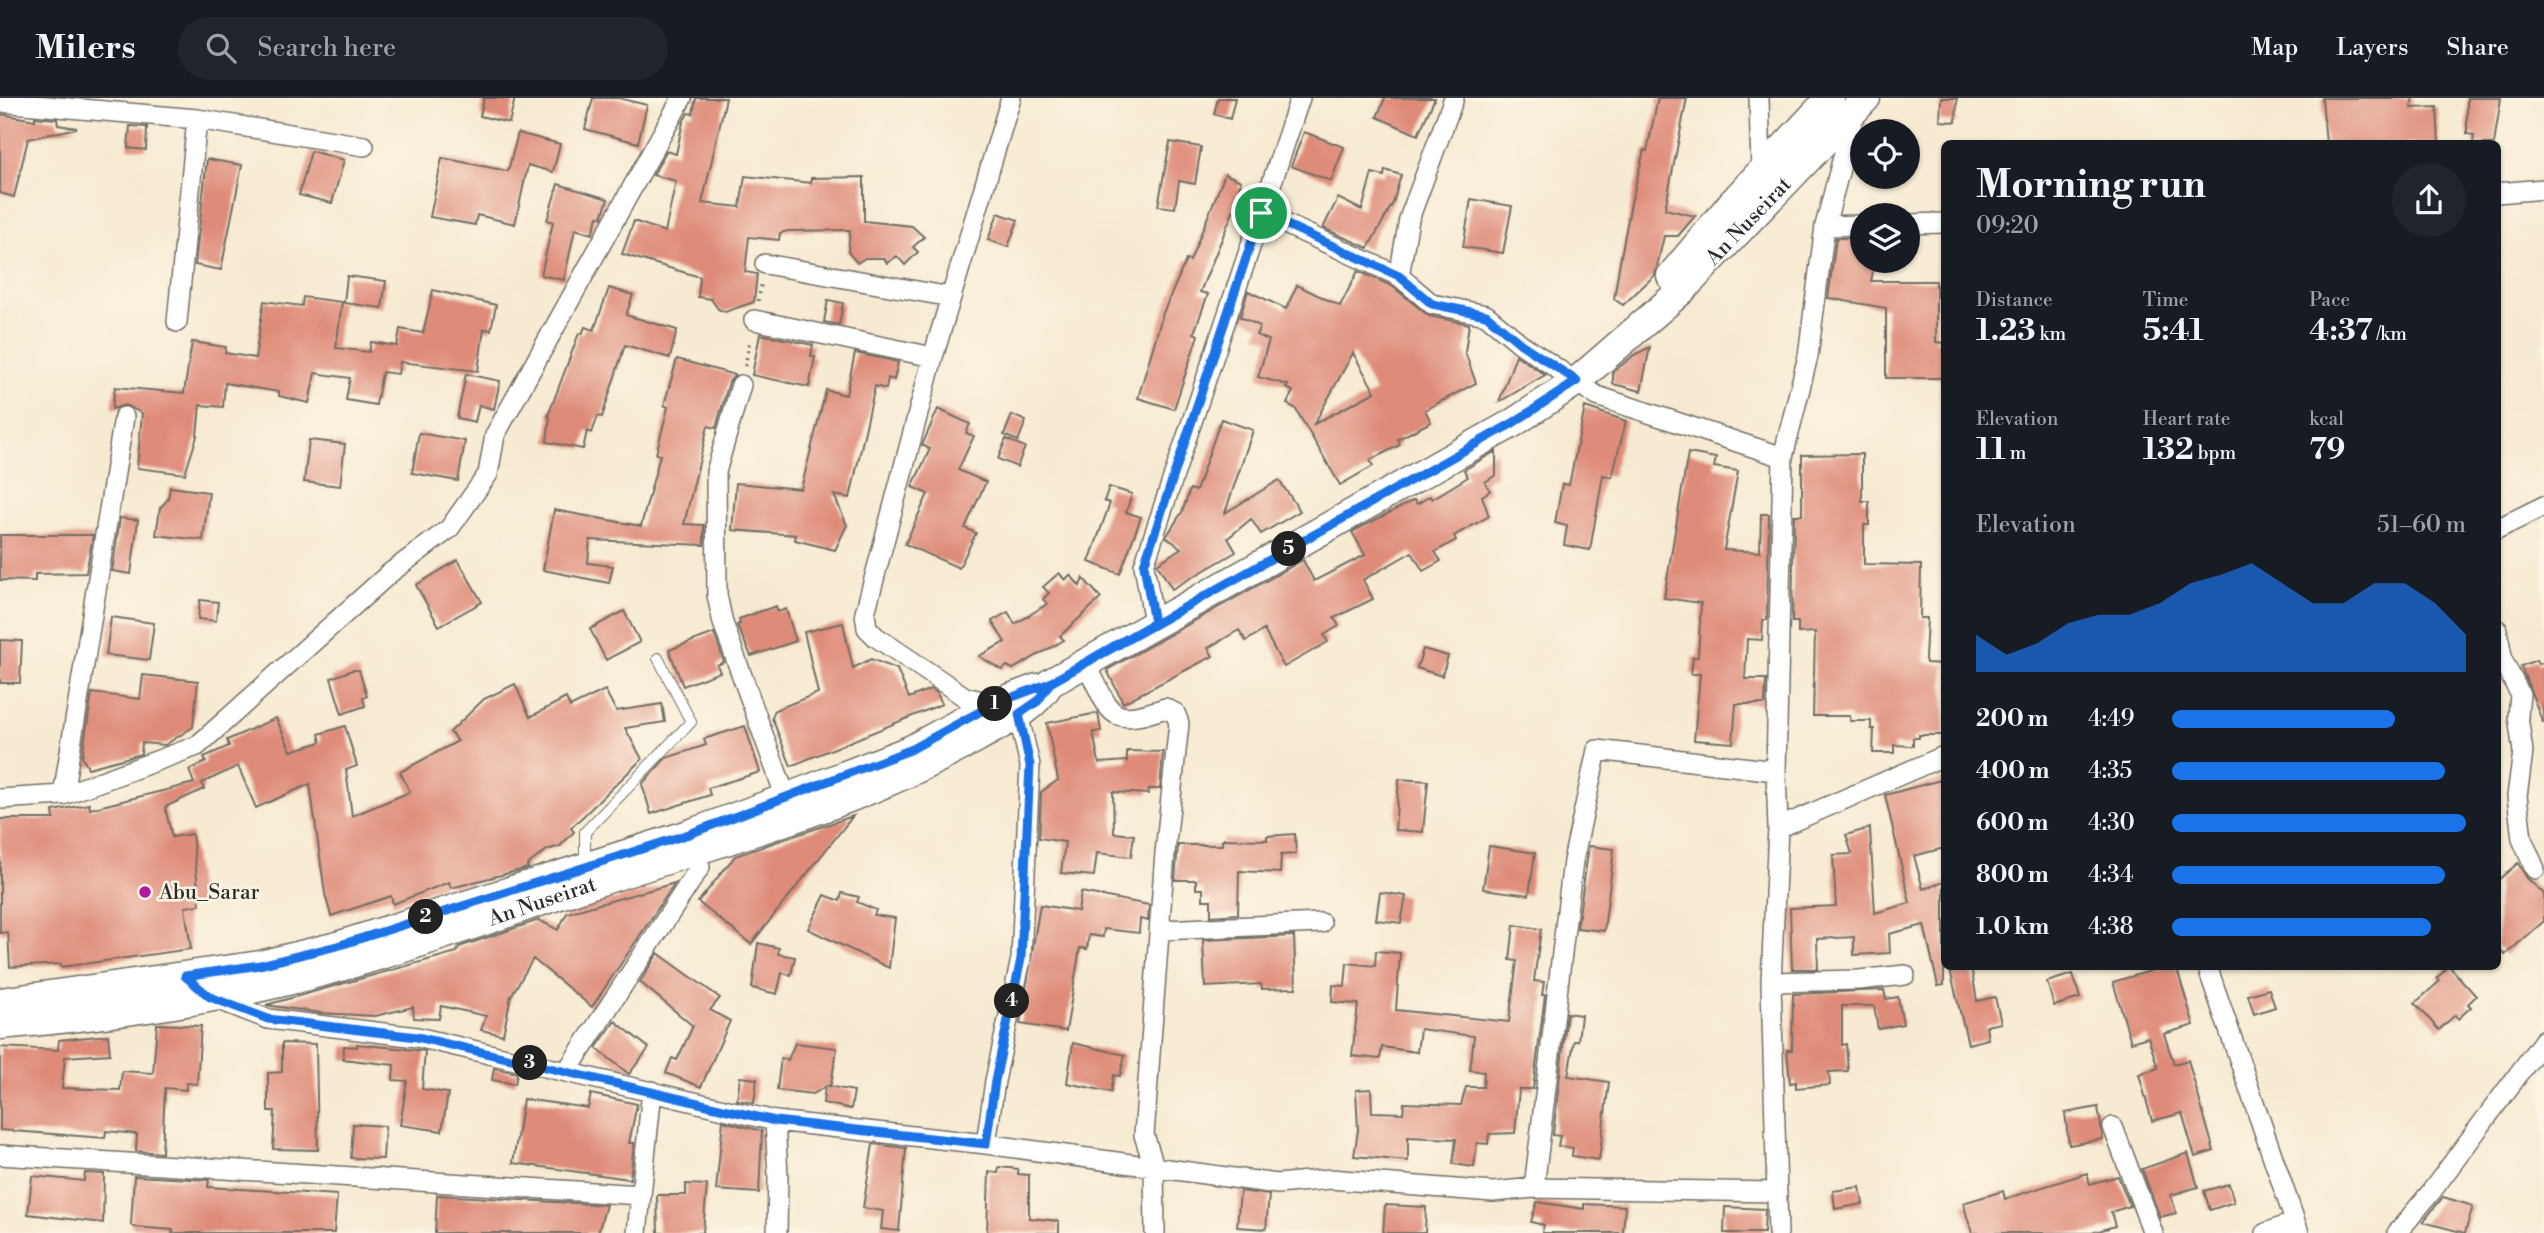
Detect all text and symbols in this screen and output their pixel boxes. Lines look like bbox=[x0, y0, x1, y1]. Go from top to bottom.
search box bbox=[178, 17, 668, 80]
text: Milers bbox=[35, 28, 136, 69]
icon: search bbox=[202, 29, 240, 67]
text: Search here bbox=[258, 32, 396, 64]
text: Map bbox=[2251, 33, 2298, 63]
text: Layers bbox=[2336, 33, 2408, 63]
text: Share bbox=[2446, 33, 2509, 63]
map controls bbox=[1850, 119, 1920, 273]
button: locate bbox=[1850, 119, 1920, 189]
text: Morning run bbox=[1976, 162, 2206, 209]
button: share bbox=[2392, 163, 2466, 237]
street label: An Nuseirat bbox=[1700, 172, 1798, 272]
pin bbox=[1231, 183, 1291, 243]
icon: arrive bbox=[1242, 194, 1280, 232]
button: layers bbox=[1850, 203, 1920, 273]
text: 09:20 bbox=[1976, 212, 2039, 240]
text: Distance bbox=[1976, 288, 2053, 312]
text: Time bbox=[2143, 288, 2188, 312]
text: Pace bbox=[2309, 288, 2350, 312]
text: 1.23 bbox=[1976, 312, 2036, 350]
text: 5:41 bbox=[2143, 312, 2204, 350]
text: 4:37 bbox=[2309, 312, 2373, 350]
text: km bbox=[2036, 322, 2066, 346]
text: /km bbox=[2373, 322, 2407, 346]
text: Elevation bbox=[1976, 407, 2058, 431]
text: Heart rate bbox=[2143, 407, 2230, 431]
text: kcal bbox=[2309, 407, 2344, 431]
text: 11 bbox=[1976, 431, 2006, 469]
text: 132 bbox=[2143, 431, 2194, 469]
text: 79 bbox=[2309, 431, 2345, 469]
text: m bbox=[2006, 441, 2026, 465]
text: bpm bbox=[2194, 441, 2236, 465]
text: Elevation bbox=[1976, 511, 2076, 539]
text: 51–60 m bbox=[2377, 511, 2466, 539]
pin: 5 bbox=[1272, 532, 1306, 566]
text: 5 bbox=[1283, 536, 1294, 560]
pin: 1 bbox=[978, 686, 1012, 722]
text: 1 bbox=[990, 691, 999, 715]
text: 200 m bbox=[1976, 705, 2048, 733]
text: 4:49 bbox=[2088, 705, 2135, 733]
text: 400 m bbox=[1976, 757, 2049, 785]
text: 4:35 bbox=[2088, 757, 2132, 785]
text: 600 m bbox=[1976, 809, 2049, 837]
text: 4:30 bbox=[2088, 809, 2135, 837]
text: 800 m bbox=[1976, 861, 2049, 889]
text: 4:34 bbox=[2088, 861, 2134, 889]
street label: An Nuseirat bbox=[484, 871, 600, 933]
place label: Abu_Sarar bbox=[158, 880, 260, 906]
marker: Abu_Sarar bbox=[137, 884, 153, 900]
pin: 2 bbox=[408, 900, 444, 934]
text: 2 bbox=[420, 904, 431, 928]
text: 1.0 km bbox=[1976, 913, 2049, 941]
text: 4:38 bbox=[2088, 913, 2134, 941]
pin: 4 bbox=[995, 984, 1030, 1018]
text: 4 bbox=[1005, 988, 1018, 1012]
pin: 3 bbox=[512, 1046, 548, 1080]
text: 3 bbox=[524, 1050, 535, 1074]

